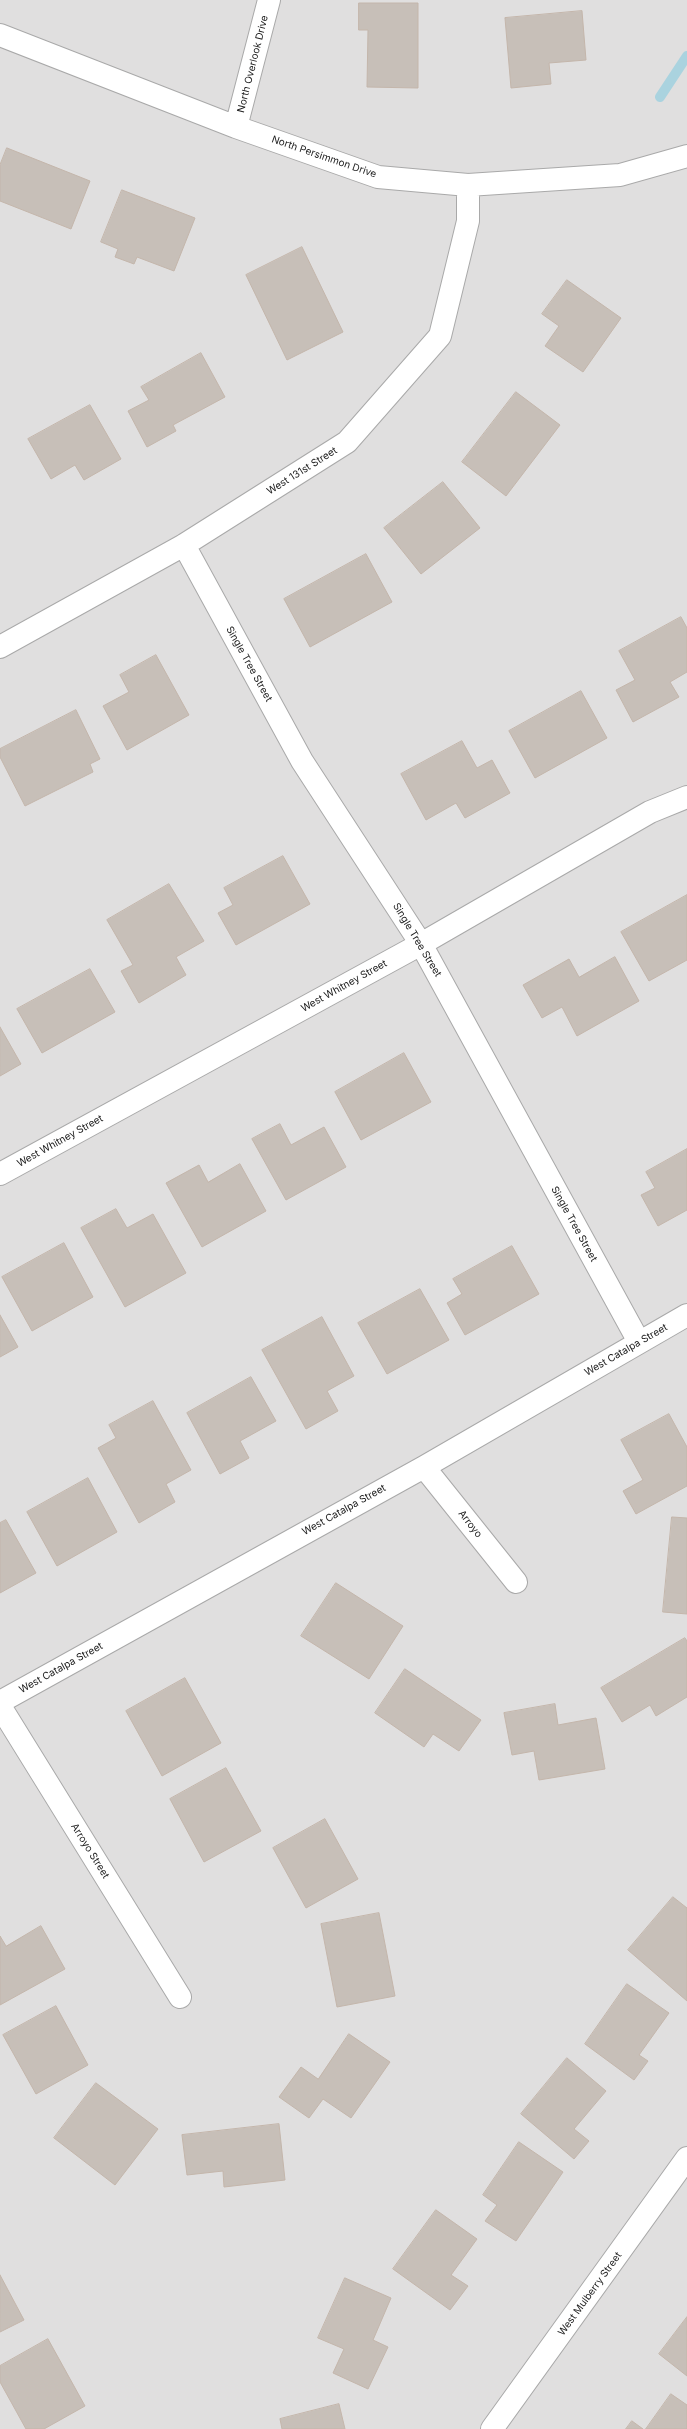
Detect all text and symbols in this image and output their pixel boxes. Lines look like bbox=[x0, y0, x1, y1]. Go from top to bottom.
street label: North Overlook Drive bbox=[235, 14, 271, 114]
street label: North Persimmon Drive bbox=[270, 133, 378, 181]
street label: West 131st Street bbox=[265, 445, 339, 497]
street label: Single Tree Street bbox=[223, 624, 275, 704]
street label: Single Tree Street bbox=[390, 901, 444, 979]
street label: West Whitney Street bbox=[299, 957, 389, 1015]
street label: West Whitney Street bbox=[15, 1112, 105, 1170]
street label: Single Tree Street bbox=[548, 1184, 600, 1264]
street label: West Catalpa Street bbox=[582, 1321, 670, 1379]
street label: West Catalpa Street bbox=[300, 1482, 388, 1538]
street label: Arroyo bbox=[456, 1508, 484, 1540]
street label: West Catalpa Street bbox=[17, 1640, 105, 1696]
street label: Arroyo Street bbox=[68, 1821, 112, 1881]
street label: West Mulberry Street bbox=[556, 2250, 624, 2338]

